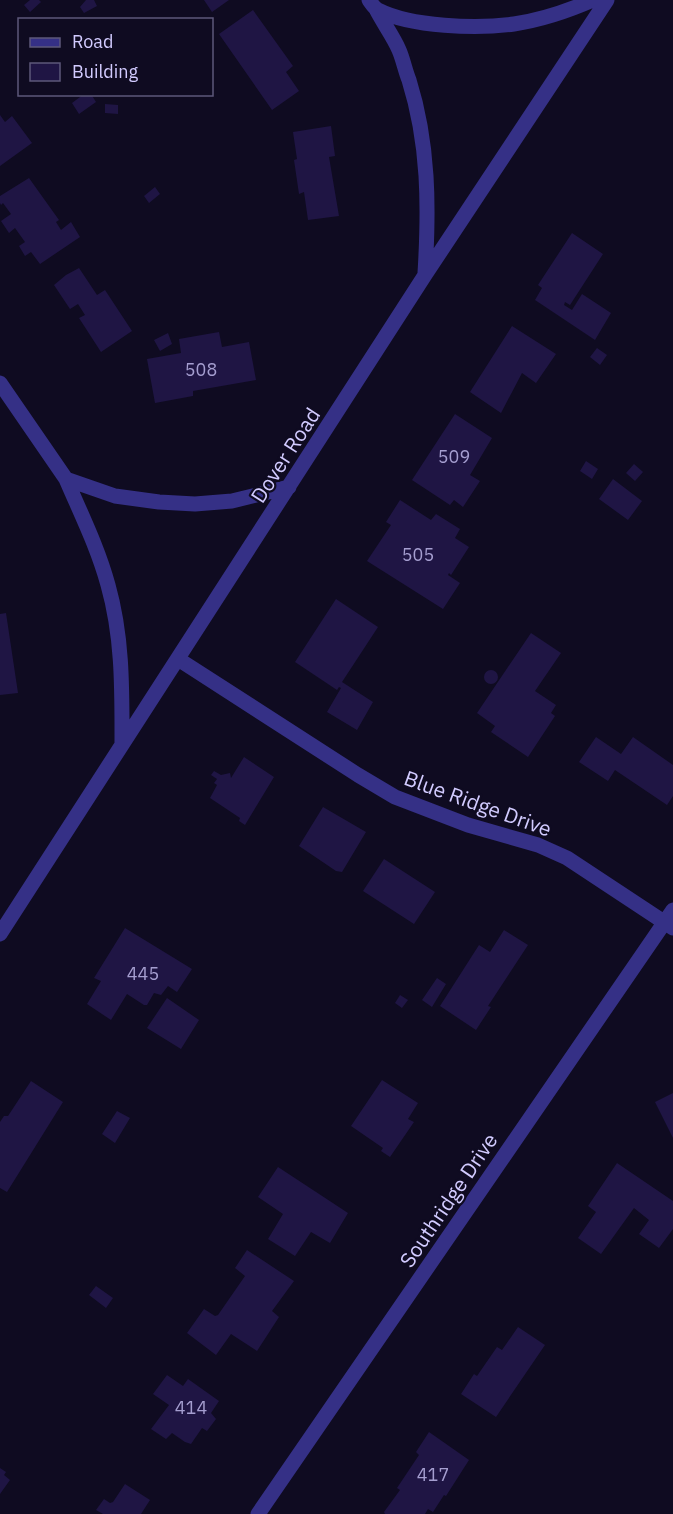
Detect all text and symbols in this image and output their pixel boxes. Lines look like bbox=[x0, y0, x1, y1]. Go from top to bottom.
legend bbox=[18, 18, 213, 96]
text: Road bbox=[72, 30, 113, 53]
text: Building bbox=[72, 60, 139, 83]
house number: 508 bbox=[185, 358, 217, 381]
street label: Dover Road bbox=[244, 402, 326, 508]
house number: 509 bbox=[438, 445, 470, 468]
house number: 505 bbox=[402, 543, 434, 566]
street label: Blue Ridge Drive bbox=[400, 763, 556, 843]
house number: 445 bbox=[127, 962, 159, 985]
street label: Southridge Drive bbox=[393, 1127, 503, 1273]
house number: 414 bbox=[175, 1396, 207, 1419]
house number: 417 bbox=[417, 1463, 449, 1486]

